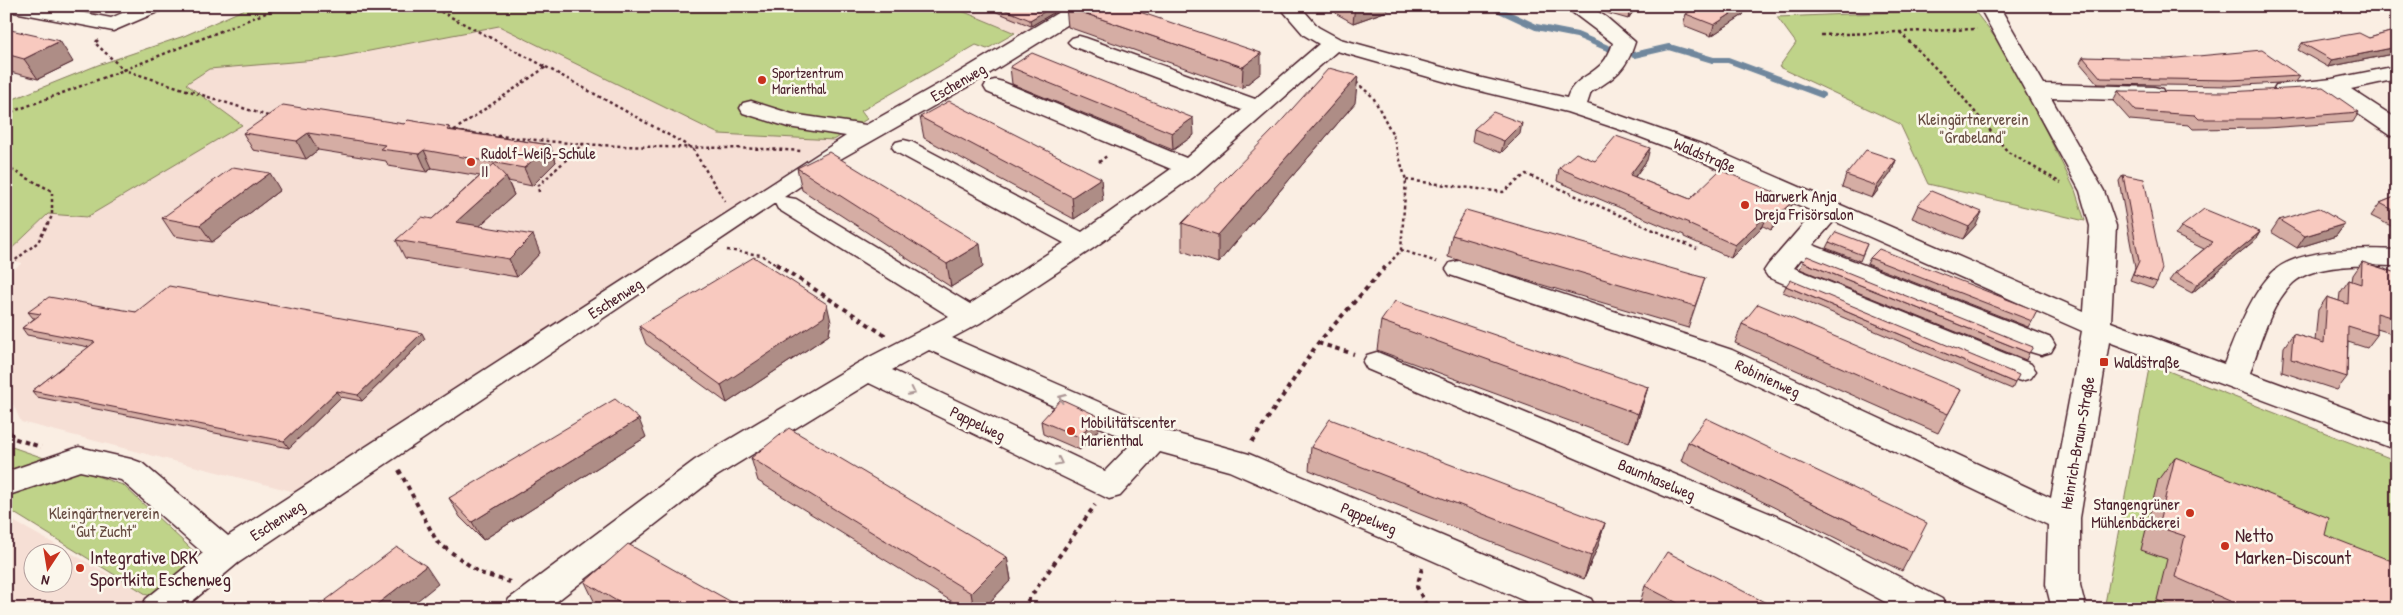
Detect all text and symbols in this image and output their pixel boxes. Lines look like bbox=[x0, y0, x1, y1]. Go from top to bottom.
street label: Eschenweg bbox=[926, 57, 990, 107]
place label: Sportzentrum Marienthal bbox=[772, 63, 843, 98]
marker: Sportzentrum Marienthal bbox=[756, 74, 768, 86]
park label: Kleingärtnerverein "Grabeland" bbox=[1918, 108, 2028, 148]
street label: Waldstraße bbox=[1671, 132, 1740, 178]
place label: Rudolf-Weiß-Schule II bbox=[481, 142, 596, 182]
marker: Rudolf-Weiß-Schule II bbox=[465, 156, 477, 168]
place label: Haarwerk Anja Dreja Frisörsalon bbox=[1755, 185, 1854, 225]
marker: Haarwerk Anja Dreja Frisörsalon bbox=[1739, 199, 1751, 211]
street label: Eschenweg bbox=[584, 272, 646, 324]
place label: Waldstraße bbox=[2114, 351, 2180, 373]
street label: Robinienweg bbox=[1732, 353, 1804, 403]
marker: Waldstraße bbox=[2098, 356, 2110, 368]
street label: Heinrich-Braun-Straße bbox=[2054, 374, 2100, 511]
one-way arrow bbox=[907, 385, 916, 396]
one-way arrow bbox=[1058, 393, 1067, 404]
street label: Pappelweg bbox=[947, 400, 1009, 446]
place label: Mobilitätscenter Marienthal bbox=[1081, 411, 1176, 451]
marker: Mobilitätscenter Marienthal bbox=[1065, 425, 1077, 437]
street label: Baumhaselweg bbox=[1615, 453, 1699, 505]
one-way arrow bbox=[1053, 456, 1062, 466]
place label: Stangengrüner Mühlenbäckerei bbox=[2091, 493, 2180, 533]
street label: Eschenweg bbox=[246, 494, 308, 546]
street label: Pappelweg bbox=[1337, 496, 1401, 540]
park label: Kleingärtnerverein "Gut Zucht" bbox=[49, 502, 159, 542]
marker: Stangengrüner Mühlenbäckerei bbox=[2184, 507, 2196, 519]
place label: Netto Marken-Discount bbox=[2235, 522, 2352, 570]
marker: Netto Marken-Discount bbox=[2219, 540, 2231, 552]
north arrow bbox=[22, 542, 72, 592]
place label: Integrative DRK Sportkita Eschenweg bbox=[90, 544, 231, 592]
marker: Integrative DRK Sportkita Eschenweg bbox=[74, 562, 86, 574]
text: N bbox=[39, 571, 51, 591]

